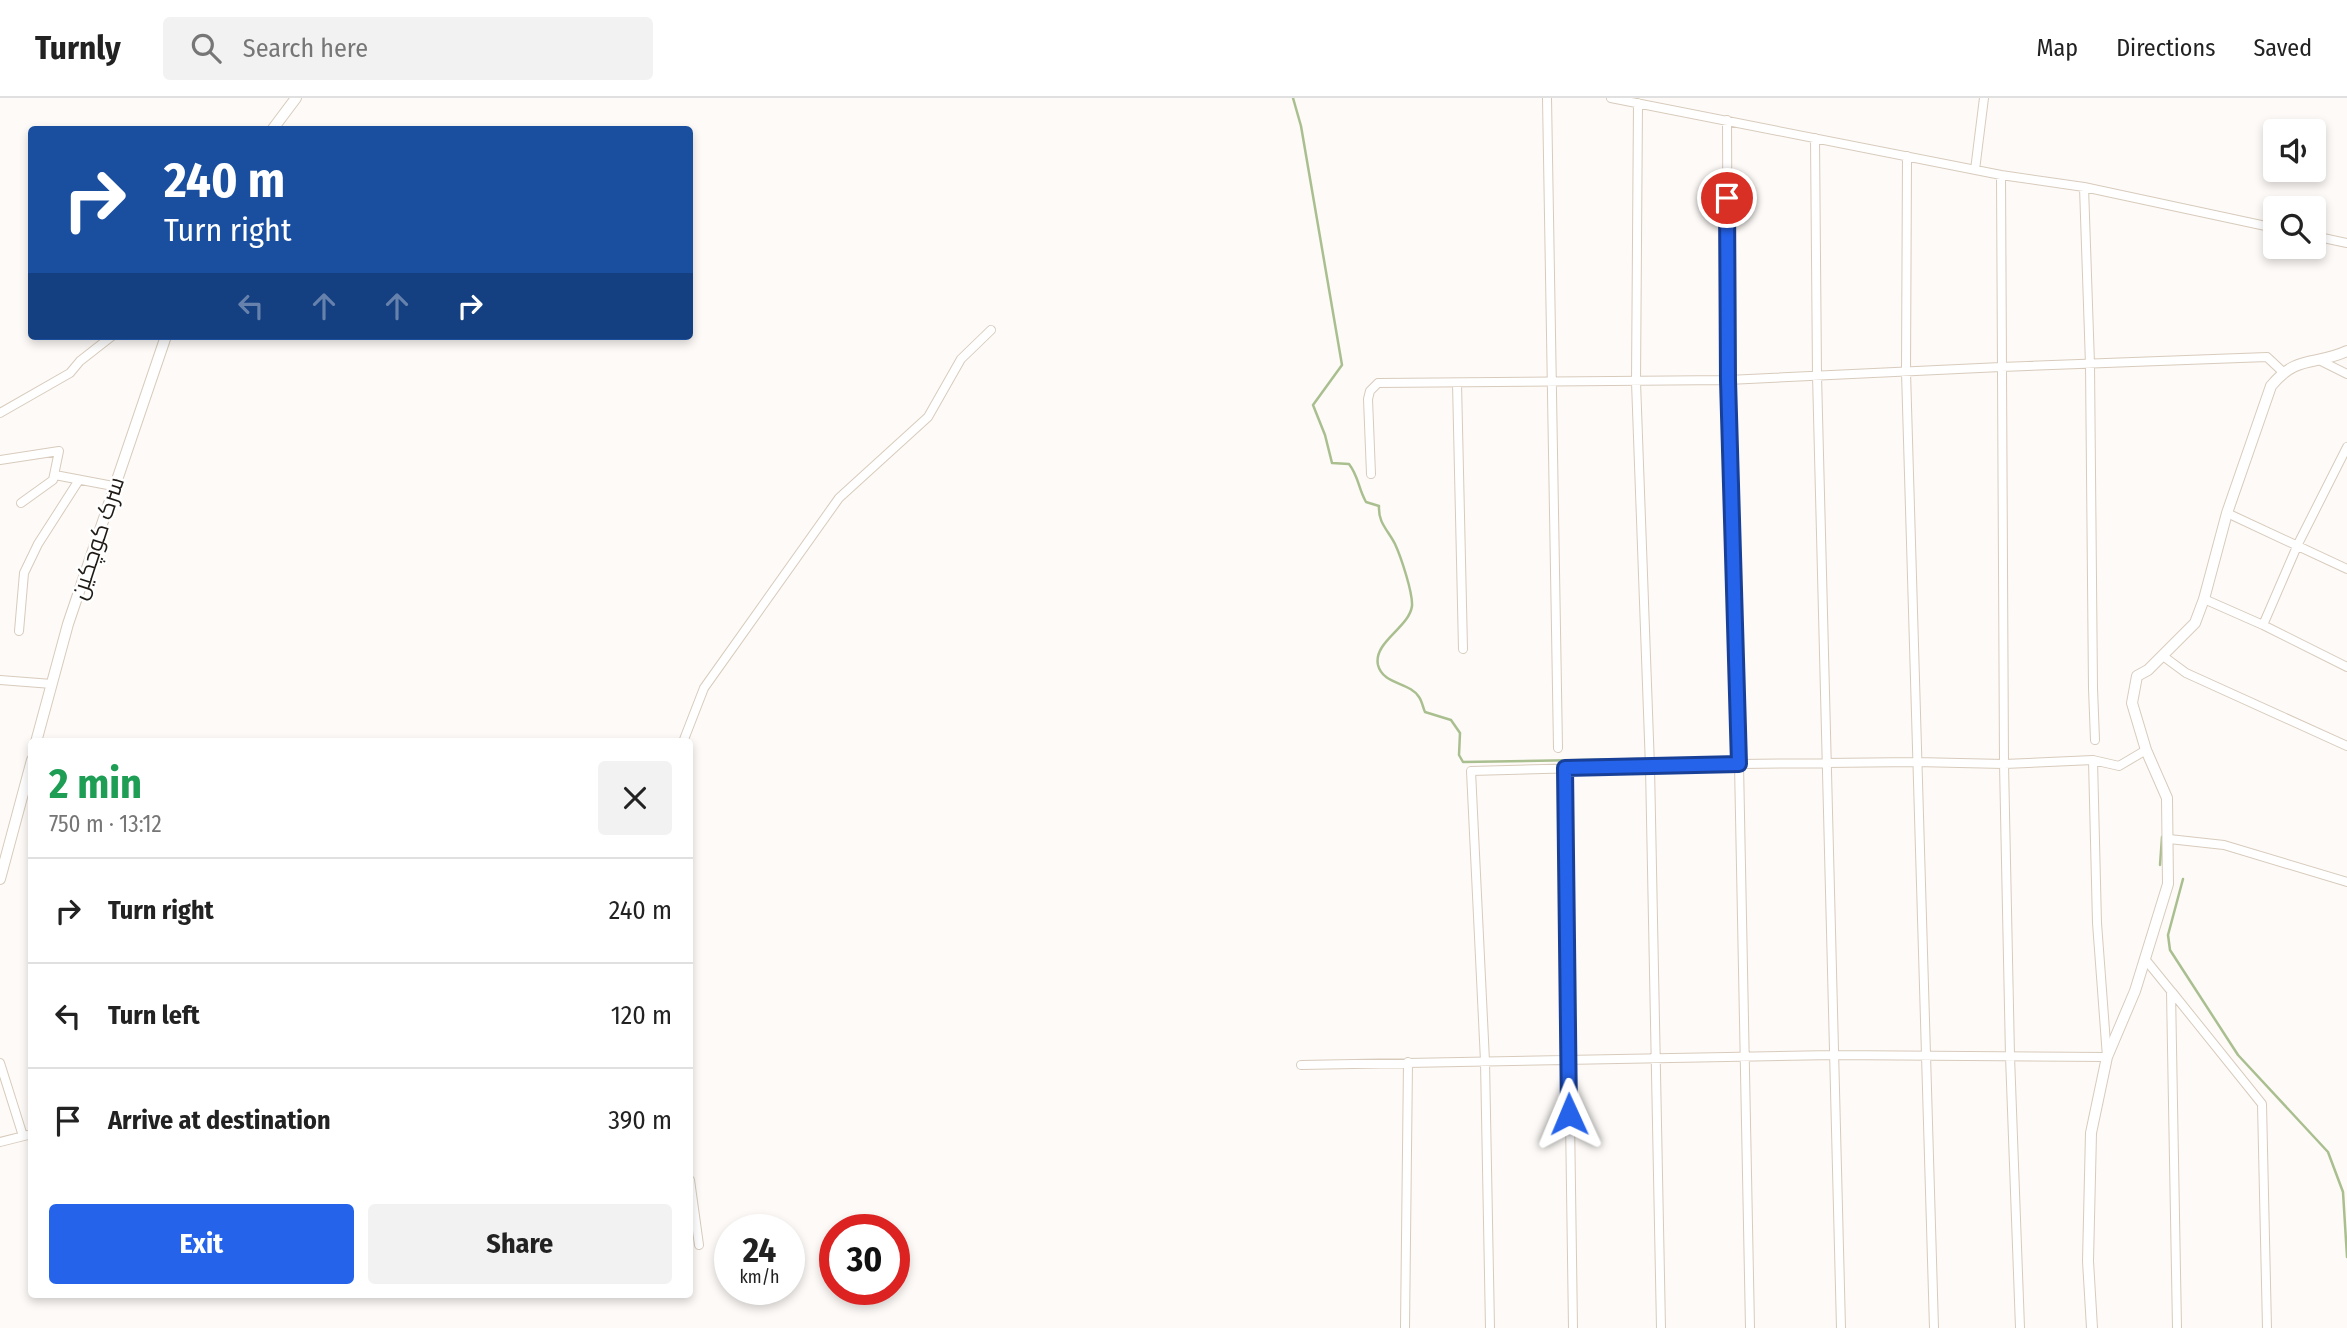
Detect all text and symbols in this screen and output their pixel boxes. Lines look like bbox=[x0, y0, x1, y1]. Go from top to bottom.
search box bbox=[163, 17, 653, 80]
text: Turnly bbox=[35, 28, 121, 68]
icon: search bbox=[187, 29, 225, 67]
text: Search here bbox=[243, 33, 368, 64]
text: Map bbox=[2037, 34, 2078, 62]
text: Directions bbox=[2116, 34, 2215, 62]
text: Saved bbox=[2253, 34, 2312, 62]
map controls bbox=[2263, 119, 2326, 259]
button: sound bbox=[2263, 119, 2326, 182]
text: 240 m bbox=[164, 151, 285, 210]
icon: right bbox=[49, 154, 140, 245]
pin bbox=[1697, 168, 1757, 228]
icon: arrive bbox=[1708, 179, 1746, 217]
button: search bbox=[2263, 196, 2326, 259]
text: Turn right bbox=[164, 211, 291, 249]
icon: left bbox=[232, 287, 270, 325]
icon: ahead bbox=[305, 287, 343, 325]
icon: ahead bbox=[378, 287, 416, 325]
icon: right bbox=[451, 287, 489, 325]
street label: سرک کوچکین bbox=[64, 473, 131, 603]
text: 2 min bbox=[49, 759, 142, 809]
button: close bbox=[598, 761, 672, 835]
text: 750 m · 13:12 bbox=[49, 810, 162, 838]
icon: right bbox=[49, 892, 87, 930]
text: Turn right bbox=[108, 895, 214, 926]
text: 240 m bbox=[609, 895, 672, 926]
icon: left bbox=[49, 997, 87, 1035]
text: Turn left bbox=[108, 1000, 200, 1031]
text: 120 m bbox=[611, 1000, 672, 1031]
position arrow bbox=[1532, 1077, 1606, 1151]
icon: arrive bbox=[49, 1102, 87, 1140]
text: Arrive at destination bbox=[108, 1105, 331, 1136]
text: 390 m bbox=[608, 1105, 672, 1136]
button: Exit bbox=[49, 1204, 354, 1284]
button: Share bbox=[368, 1204, 672, 1284]
speed limit sign: 30 bbox=[819, 1214, 910, 1305]
text: 24 bbox=[743, 1229, 776, 1271]
text: km/h bbox=[739, 1266, 780, 1288]

